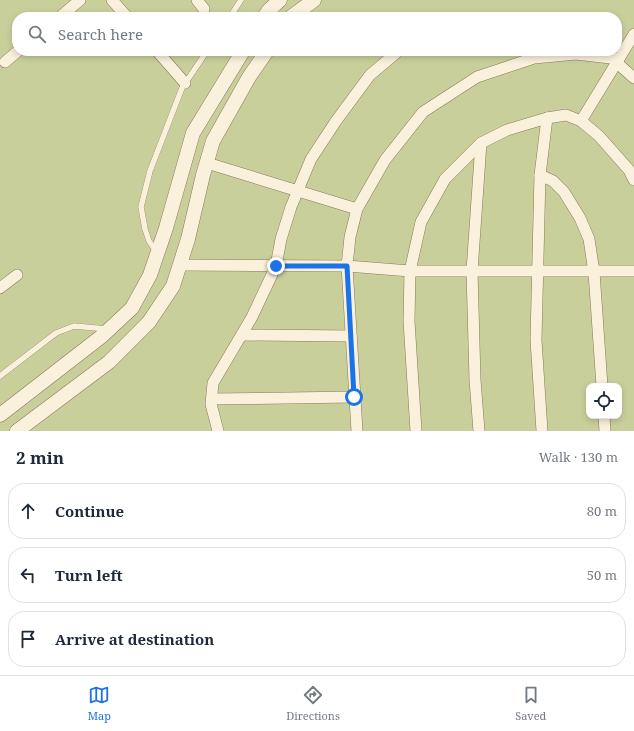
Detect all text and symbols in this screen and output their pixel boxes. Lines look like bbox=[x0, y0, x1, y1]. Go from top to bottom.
search box bbox=[12, 12, 622, 56]
icon: search bbox=[26, 23, 48, 45]
text: Search here bbox=[58, 24, 143, 44]
route end bbox=[267, 257, 285, 275]
map controls bbox=[586, 383, 622, 419]
button: locate bbox=[586, 383, 622, 419]
route start bbox=[345, 388, 363, 406]
text: 2 min bbox=[16, 446, 64, 469]
text: Walk · 130 m bbox=[539, 448, 618, 466]
icon: ahead bbox=[17, 500, 39, 522]
text: Continue bbox=[55, 501, 124, 521]
text: 80 m bbox=[587, 502, 617, 520]
icon: left bbox=[17, 564, 39, 586]
text: Turn left bbox=[55, 565, 123, 585]
text: 50 m bbox=[587, 566, 617, 584]
icon: arrive bbox=[17, 628, 39, 650]
text: Arrive at destination bbox=[55, 629, 214, 649]
tab: Map bbox=[88, 684, 111, 723]
tab: Directions bbox=[286, 684, 340, 723]
tab: Saved bbox=[515, 684, 546, 723]

